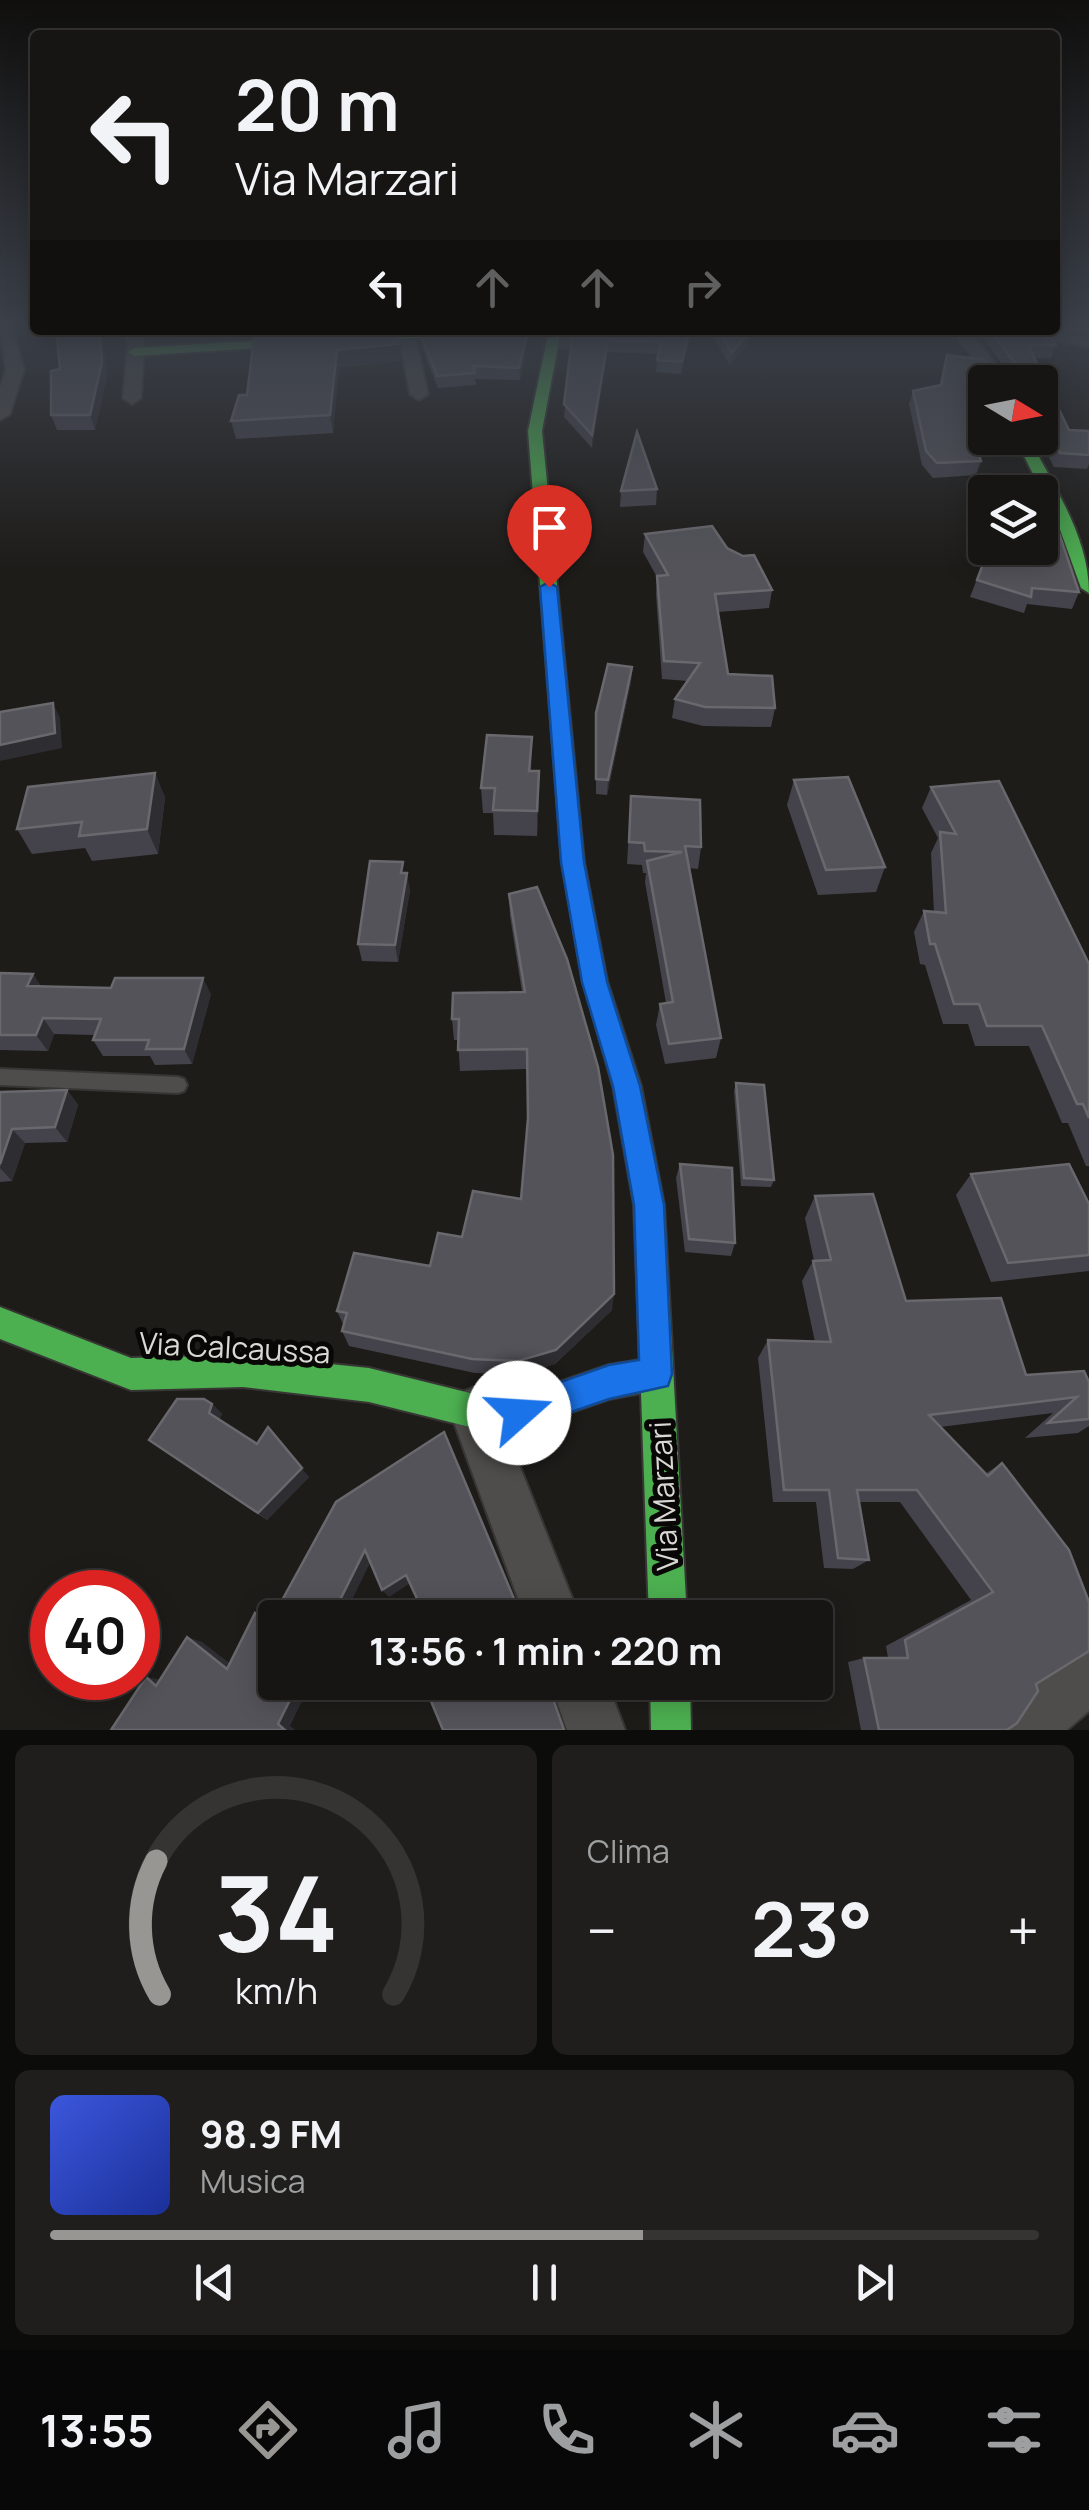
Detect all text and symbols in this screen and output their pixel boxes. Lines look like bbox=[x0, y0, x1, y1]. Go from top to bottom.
text: 20 m bbox=[235, 56, 400, 152]
icon: left bbox=[70, 70, 200, 200]
text: Via Marzari bbox=[235, 147, 459, 209]
icon: left bbox=[360, 260, 415, 315]
icon: ahead bbox=[465, 260, 520, 315]
icon: ahead bbox=[570, 260, 625, 315]
icon: right bbox=[675, 260, 730, 315]
north arrow bbox=[968, 365, 1058, 455]
map controls bbox=[968, 365, 1058, 565]
button: layers bbox=[968, 475, 1058, 565]
pin bbox=[507, 485, 592, 588]
icon: arrive bbox=[522, 500, 577, 555]
street label: Via Calcaussa bbox=[138, 1322, 332, 1372]
position arrow bbox=[467, 1361, 571, 1465]
street label: Via Marzari bbox=[639, 1420, 687, 1572]
speed limit sign: 40 bbox=[30, 1570, 160, 1700]
text: 13:56 · 1 min · 220 m bbox=[369, 1624, 722, 1676]
text: Clima bbox=[587, 1829, 670, 1873]
text: 34 bbox=[214, 1841, 338, 1983]
text: 23° bbox=[751, 1877, 873, 1980]
text: − bbox=[587, 1892, 617, 1968]
text: + bbox=[1007, 1892, 1039, 1968]
text: km/h bbox=[234, 1966, 318, 2015]
text: 98.9 FM bbox=[200, 2107, 342, 2159]
text: Musica bbox=[200, 2159, 306, 2203]
icon: previous bbox=[187, 2255, 242, 2310]
icon: pause bbox=[517, 2255, 572, 2310]
icon: next bbox=[847, 2255, 902, 2310]
icon: directions bbox=[233, 2395, 303, 2465]
icon: music bbox=[382, 2395, 452, 2465]
icon: phone bbox=[532, 2395, 602, 2465]
icon: climate bbox=[681, 2395, 751, 2465]
icon: car bbox=[830, 2395, 900, 2465]
icon: filters bbox=[979, 2395, 1049, 2465]
text: 13:55 bbox=[40, 2399, 154, 2461]

